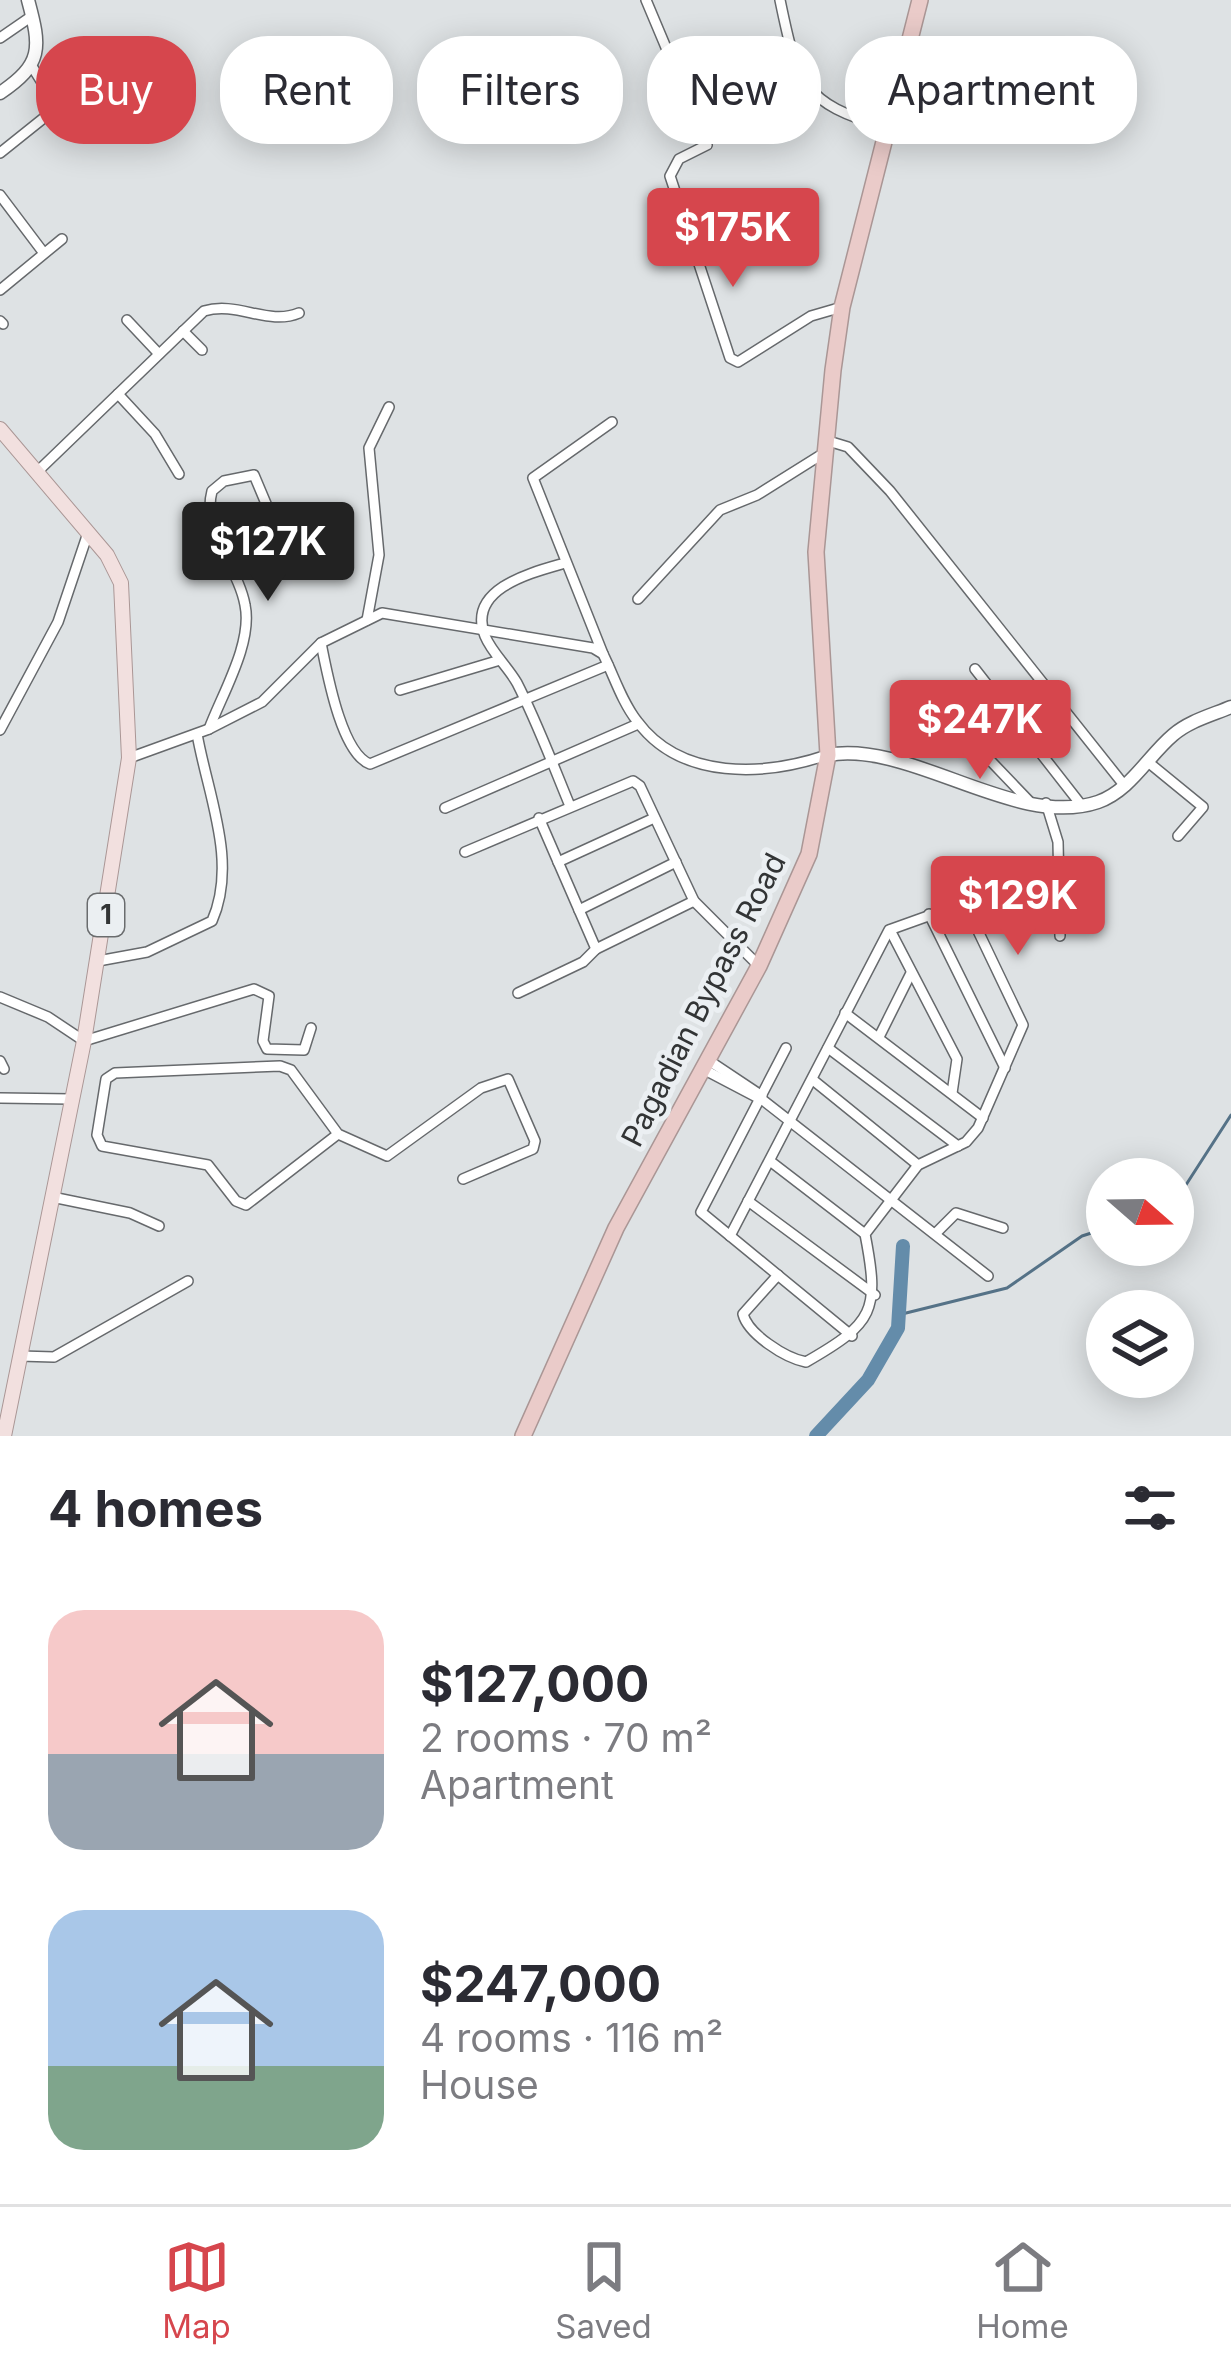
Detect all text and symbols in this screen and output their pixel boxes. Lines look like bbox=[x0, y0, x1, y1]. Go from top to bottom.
chip: Buy bbox=[36, 36, 196, 144]
chip: Rent bbox=[220, 36, 393, 144]
chip: Filters bbox=[417, 36, 623, 144]
chip: New bbox=[647, 36, 821, 144]
chip: Apartment bbox=[845, 36, 1137, 144]
pin: $175K bbox=[649, 188, 817, 290]
text: $175K bbox=[674, 203, 792, 250]
pin: $127K bbox=[184, 502, 352, 604]
text: $127K bbox=[209, 517, 327, 564]
pin: $247K bbox=[896, 680, 1064, 782]
text: $247K bbox=[917, 695, 1043, 742]
street label: Pagadian Bypass Road bbox=[613, 847, 793, 1152]
pin: $129K bbox=[934, 856, 1102, 958]
text: $129K bbox=[958, 871, 1078, 918]
road number: 1 bbox=[88, 894, 124, 936]
north arrow bbox=[1086, 1158, 1194, 1266]
map controls bbox=[1086, 1158, 1194, 1398]
button: layers bbox=[1086, 1290, 1194, 1398]
icon: filters bbox=[1117, 1475, 1183, 1541]
text: 4 homes bbox=[48, 1478, 263, 1539]
text: $127,000 bbox=[420, 1653, 650, 1714]
icon: home bbox=[144, 1658, 288, 1802]
text: 2 rooms · 70 m² bbox=[420, 1714, 712, 1761]
text: Apartment bbox=[420, 1761, 614, 1808]
text: $247,000 bbox=[420, 1953, 661, 2014]
icon: home bbox=[144, 1958, 288, 2102]
text: 4 rooms · 116 m² bbox=[420, 2014, 723, 2061]
text: House bbox=[420, 2061, 539, 2108]
tab: Map bbox=[162, 2234, 231, 2346]
tab: Saved bbox=[555, 2234, 652, 2346]
tab: Home bbox=[976, 2234, 1069, 2346]

